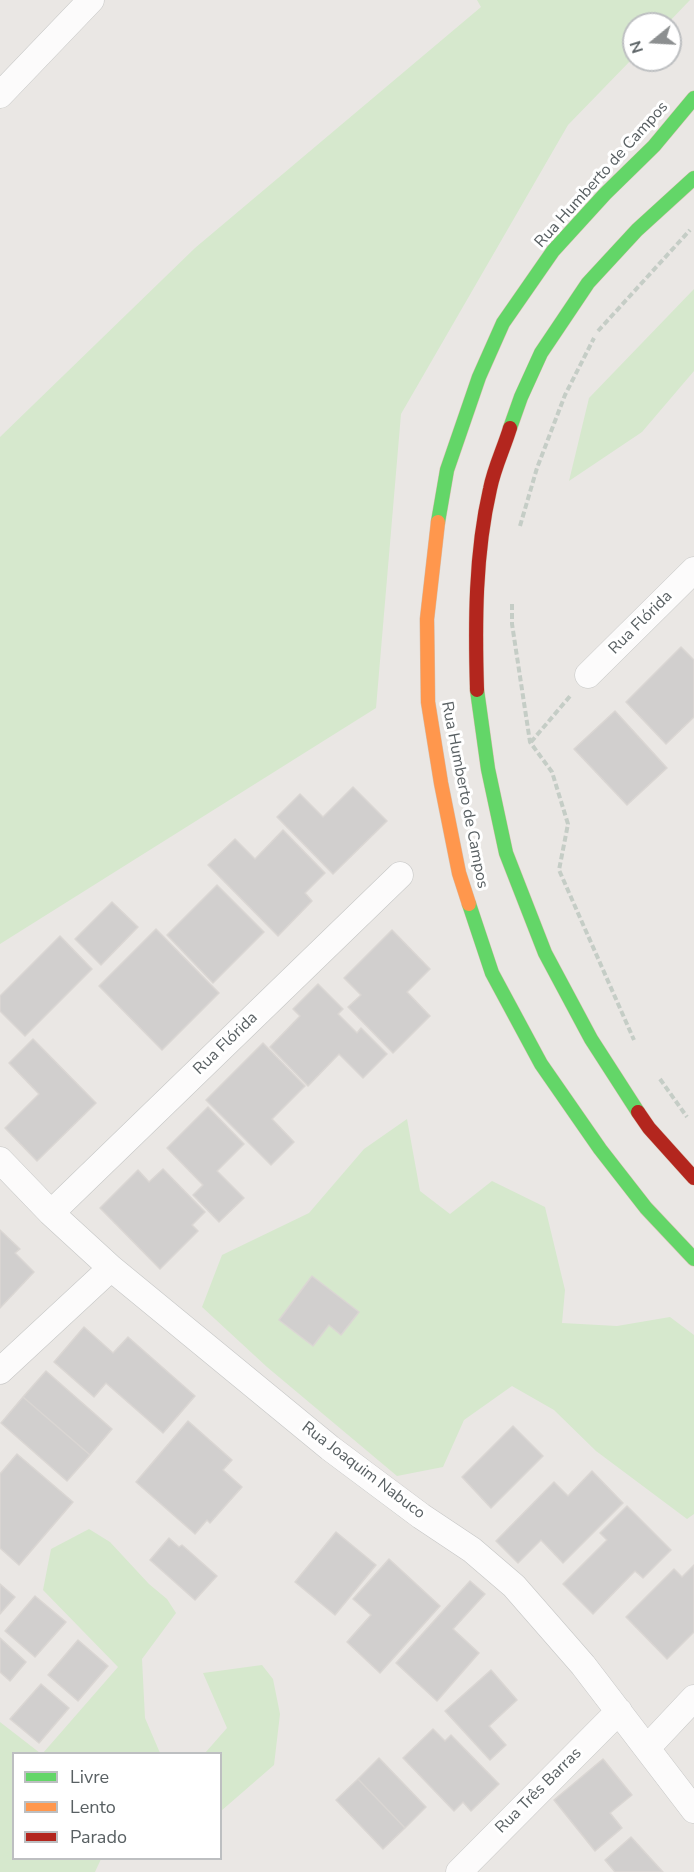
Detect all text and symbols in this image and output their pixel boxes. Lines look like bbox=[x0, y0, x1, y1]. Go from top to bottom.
north arrow bbox=[622, 12, 682, 72]
text: N bbox=[624, 38, 649, 56]
street label: Rua Humberto de Campos bbox=[531, 98, 673, 252]
street label: Rua Flórida bbox=[605, 587, 677, 659]
street label: Rua Humberto de Campos bbox=[436, 700, 492, 890]
street label: Rua Flórida bbox=[190, 1009, 262, 1079]
street label: Rua Joaquim Nabuco bbox=[298, 1418, 428, 1524]
street label: Rua Três Barras bbox=[492, 1744, 586, 1838]
legend bbox=[12, 1752, 222, 1860]
text: Livre bbox=[70, 1765, 109, 1789]
text: Lento bbox=[70, 1795, 116, 1819]
text: Parado bbox=[70, 1825, 127, 1849]

